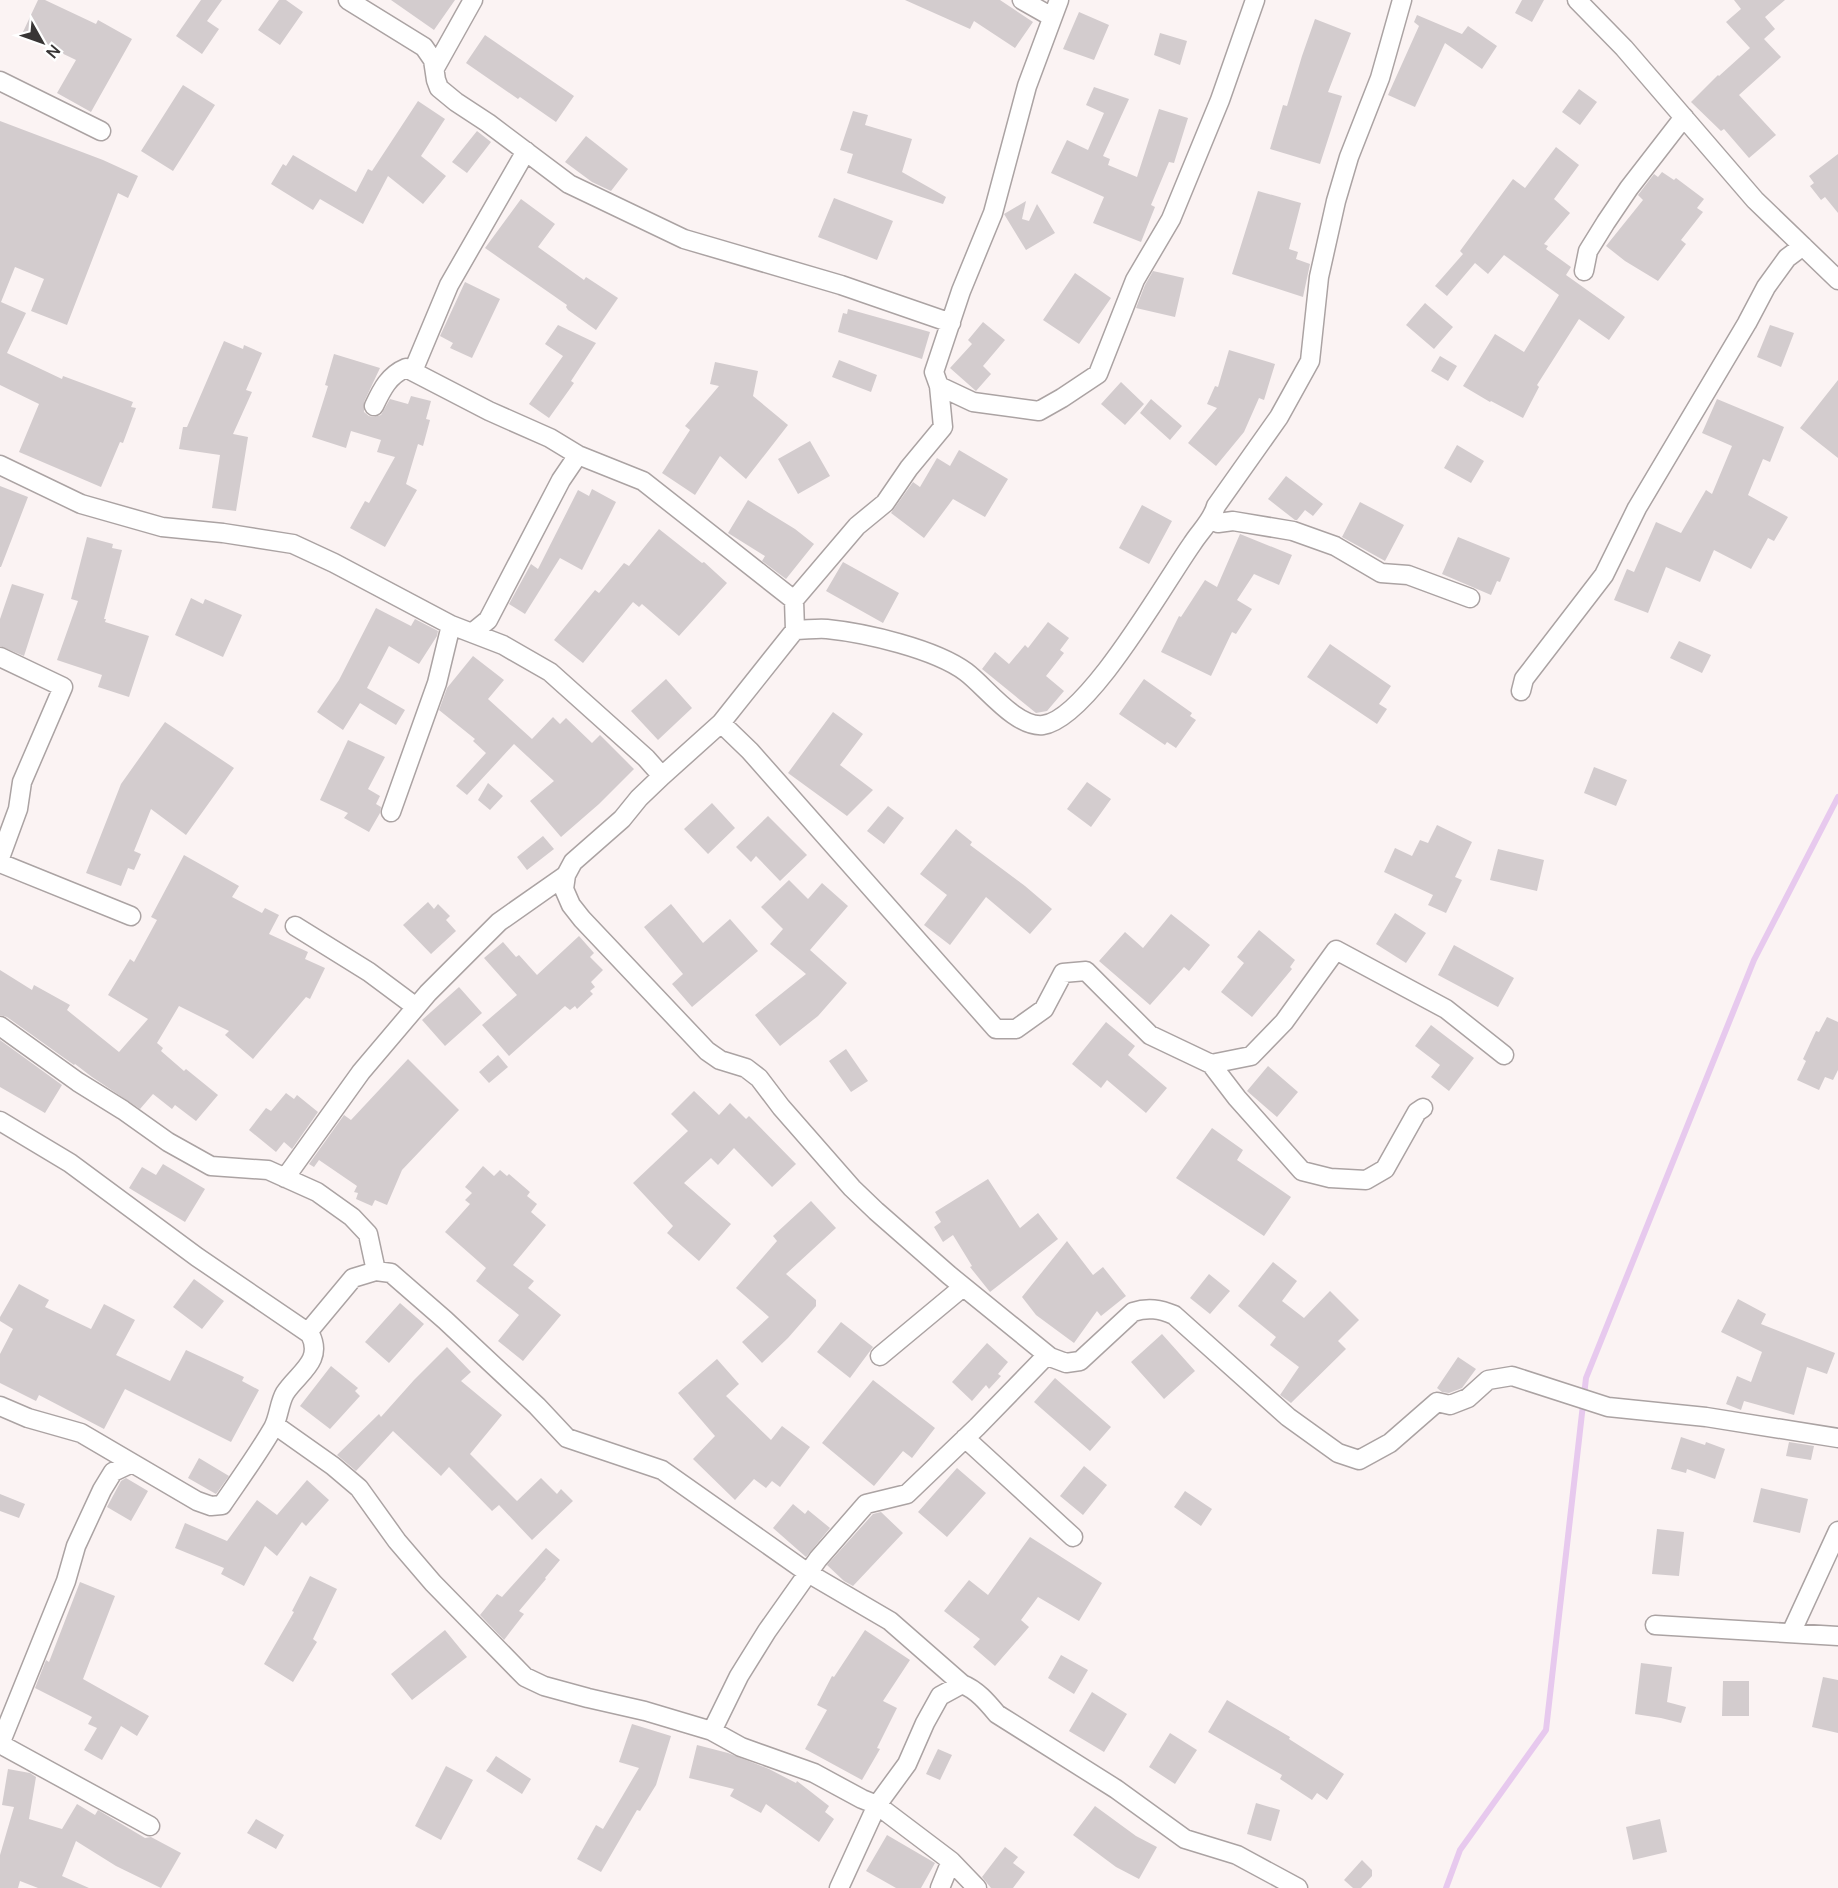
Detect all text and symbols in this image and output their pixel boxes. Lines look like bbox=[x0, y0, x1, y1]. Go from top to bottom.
north arrow bbox=[12, 12, 72, 72]
text: N bbox=[41, 40, 66, 63]

